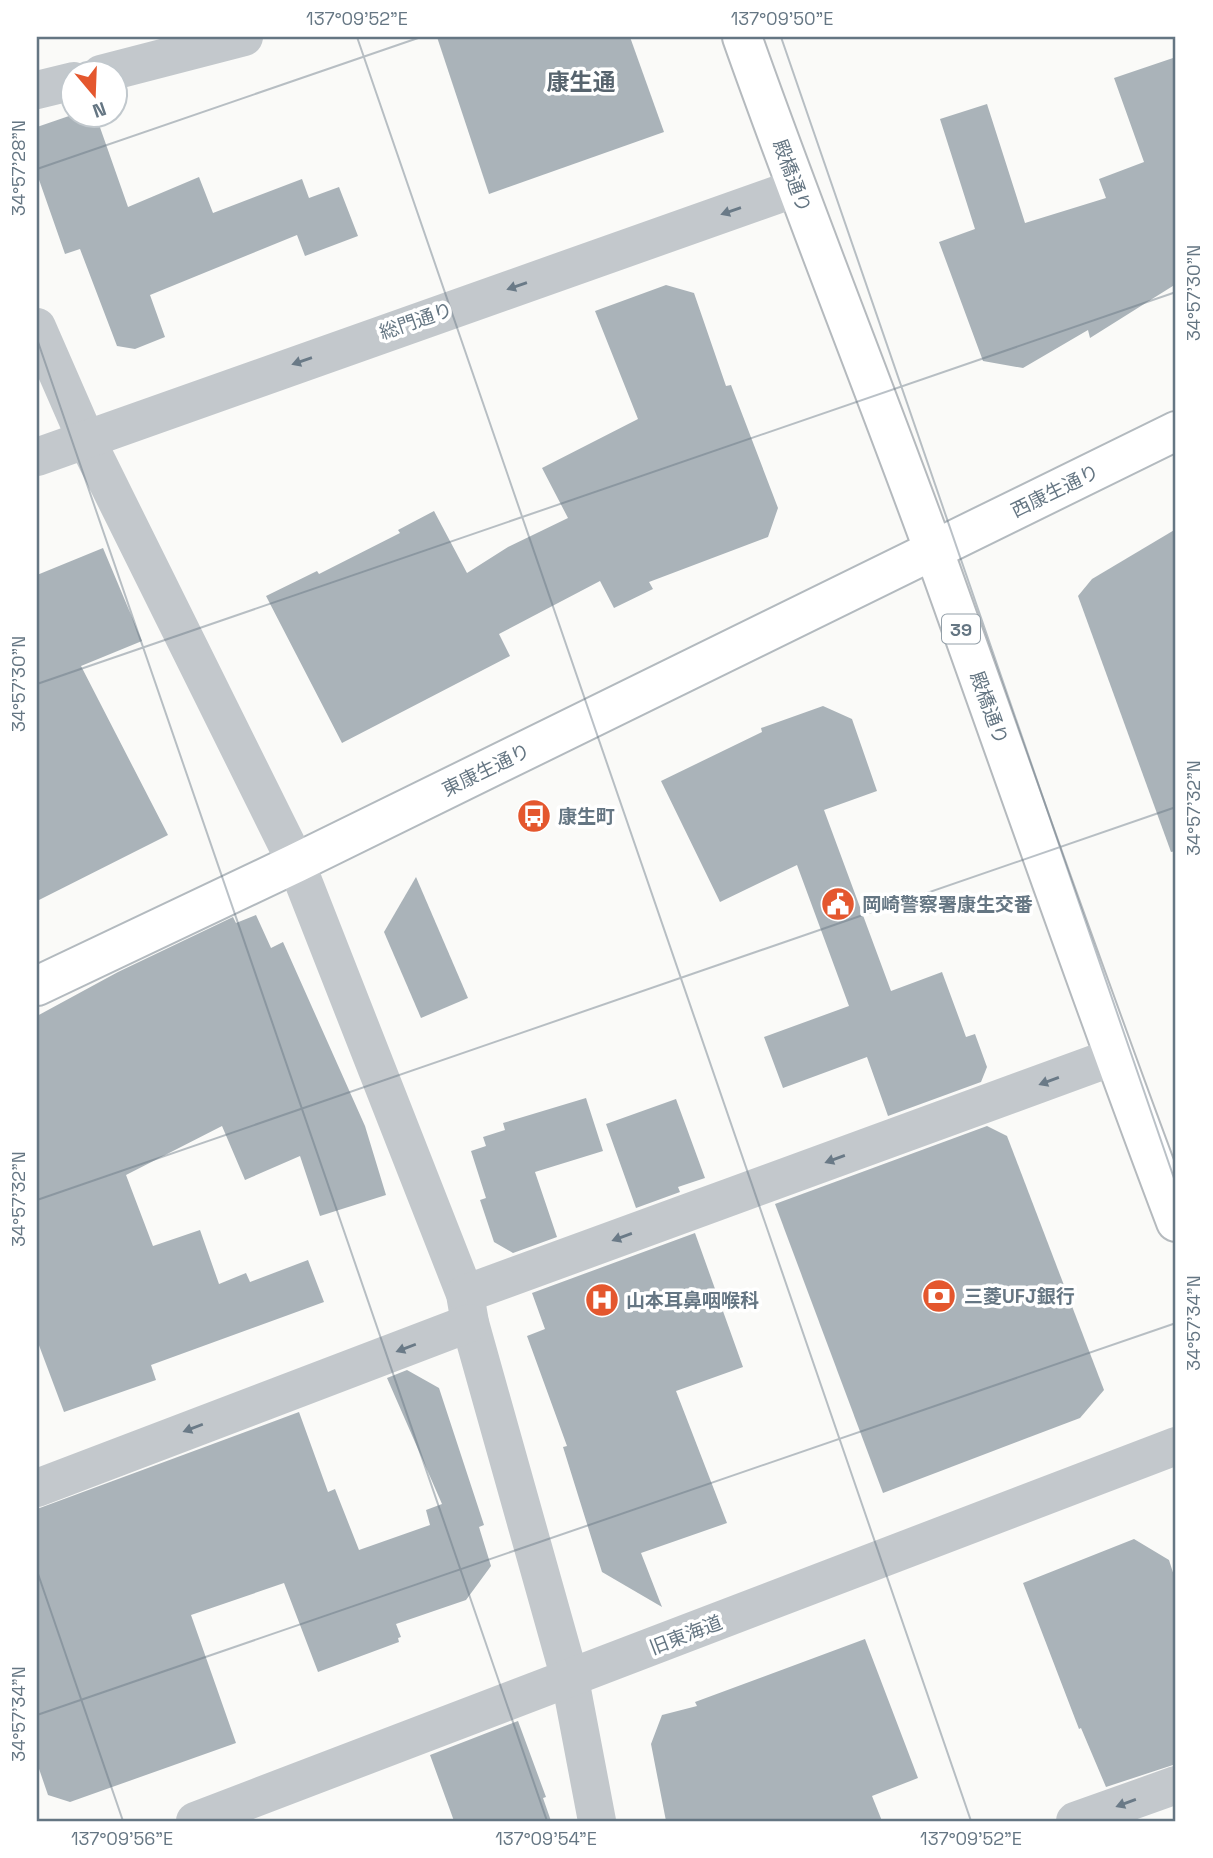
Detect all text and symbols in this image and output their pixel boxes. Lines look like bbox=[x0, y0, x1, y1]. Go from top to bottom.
text: 137°09'52"E bbox=[306, 7, 408, 30]
text: 137°09'50"E bbox=[731, 7, 833, 30]
north arrow bbox=[60, 60, 130, 130]
district label: 康生通 bbox=[547, 67, 616, 97]
text: N bbox=[89, 96, 109, 123]
text: 34°57'28"N bbox=[7, 120, 30, 216]
street label: 殿橋通り bbox=[767, 136, 817, 216]
one-way arrow bbox=[721, 206, 742, 217]
text: 34°57'30"N bbox=[1182, 245, 1205, 341]
one-way arrow bbox=[506, 281, 527, 292]
street label: 総門通り bbox=[376, 297, 456, 345]
one-way arrow bbox=[291, 356, 312, 367]
street label: 西康生通り bbox=[1007, 459, 1103, 523]
road number: 39 bbox=[942, 614, 980, 644]
text: 34°57'30"N bbox=[7, 636, 30, 732]
street label: 殿橋通り bbox=[964, 668, 1014, 748]
street label: 東康生通り bbox=[438, 738, 534, 802]
text: 34°57'32"N bbox=[1182, 760, 1205, 856]
bus stop icon: 康生町 bbox=[515, 797, 553, 835]
place label: 康生町 bbox=[558, 804, 615, 829]
public building icon: 岡崎警察署康生交番 bbox=[819, 885, 857, 923]
place label: 岡崎警察署康生交番 bbox=[862, 892, 1033, 917]
one-way arrow bbox=[1039, 1075, 1060, 1086]
text: 34°57'32"N bbox=[7, 1151, 30, 1247]
one-way arrow bbox=[825, 1154, 846, 1165]
one-way arrow bbox=[611, 1232, 632, 1243]
text: 34°57'34"N bbox=[1182, 1275, 1205, 1371]
bank icon: 三菱UFJ銀行 bbox=[920, 1277, 958, 1315]
hospital icon: 山本耳鼻咽喉科 bbox=[583, 1281, 621, 1319]
place label: 三菱UFJ銀行 bbox=[964, 1284, 1075, 1309]
place label: 山本耳鼻咽喉科 bbox=[626, 1288, 759, 1313]
one-way arrow bbox=[395, 1342, 416, 1353]
one-way arrow bbox=[183, 1423, 204, 1434]
street label: 旧東海道 bbox=[646, 1610, 726, 1660]
text: 34°57'34"N bbox=[7, 1666, 30, 1762]
one-way arrow bbox=[1115, 1798, 1136, 1809]
text: 137°09'56"E bbox=[71, 1827, 173, 1850]
text: 137°09'54"E bbox=[495, 1827, 597, 1850]
text: 137°09'52"E bbox=[920, 1827, 1022, 1850]

